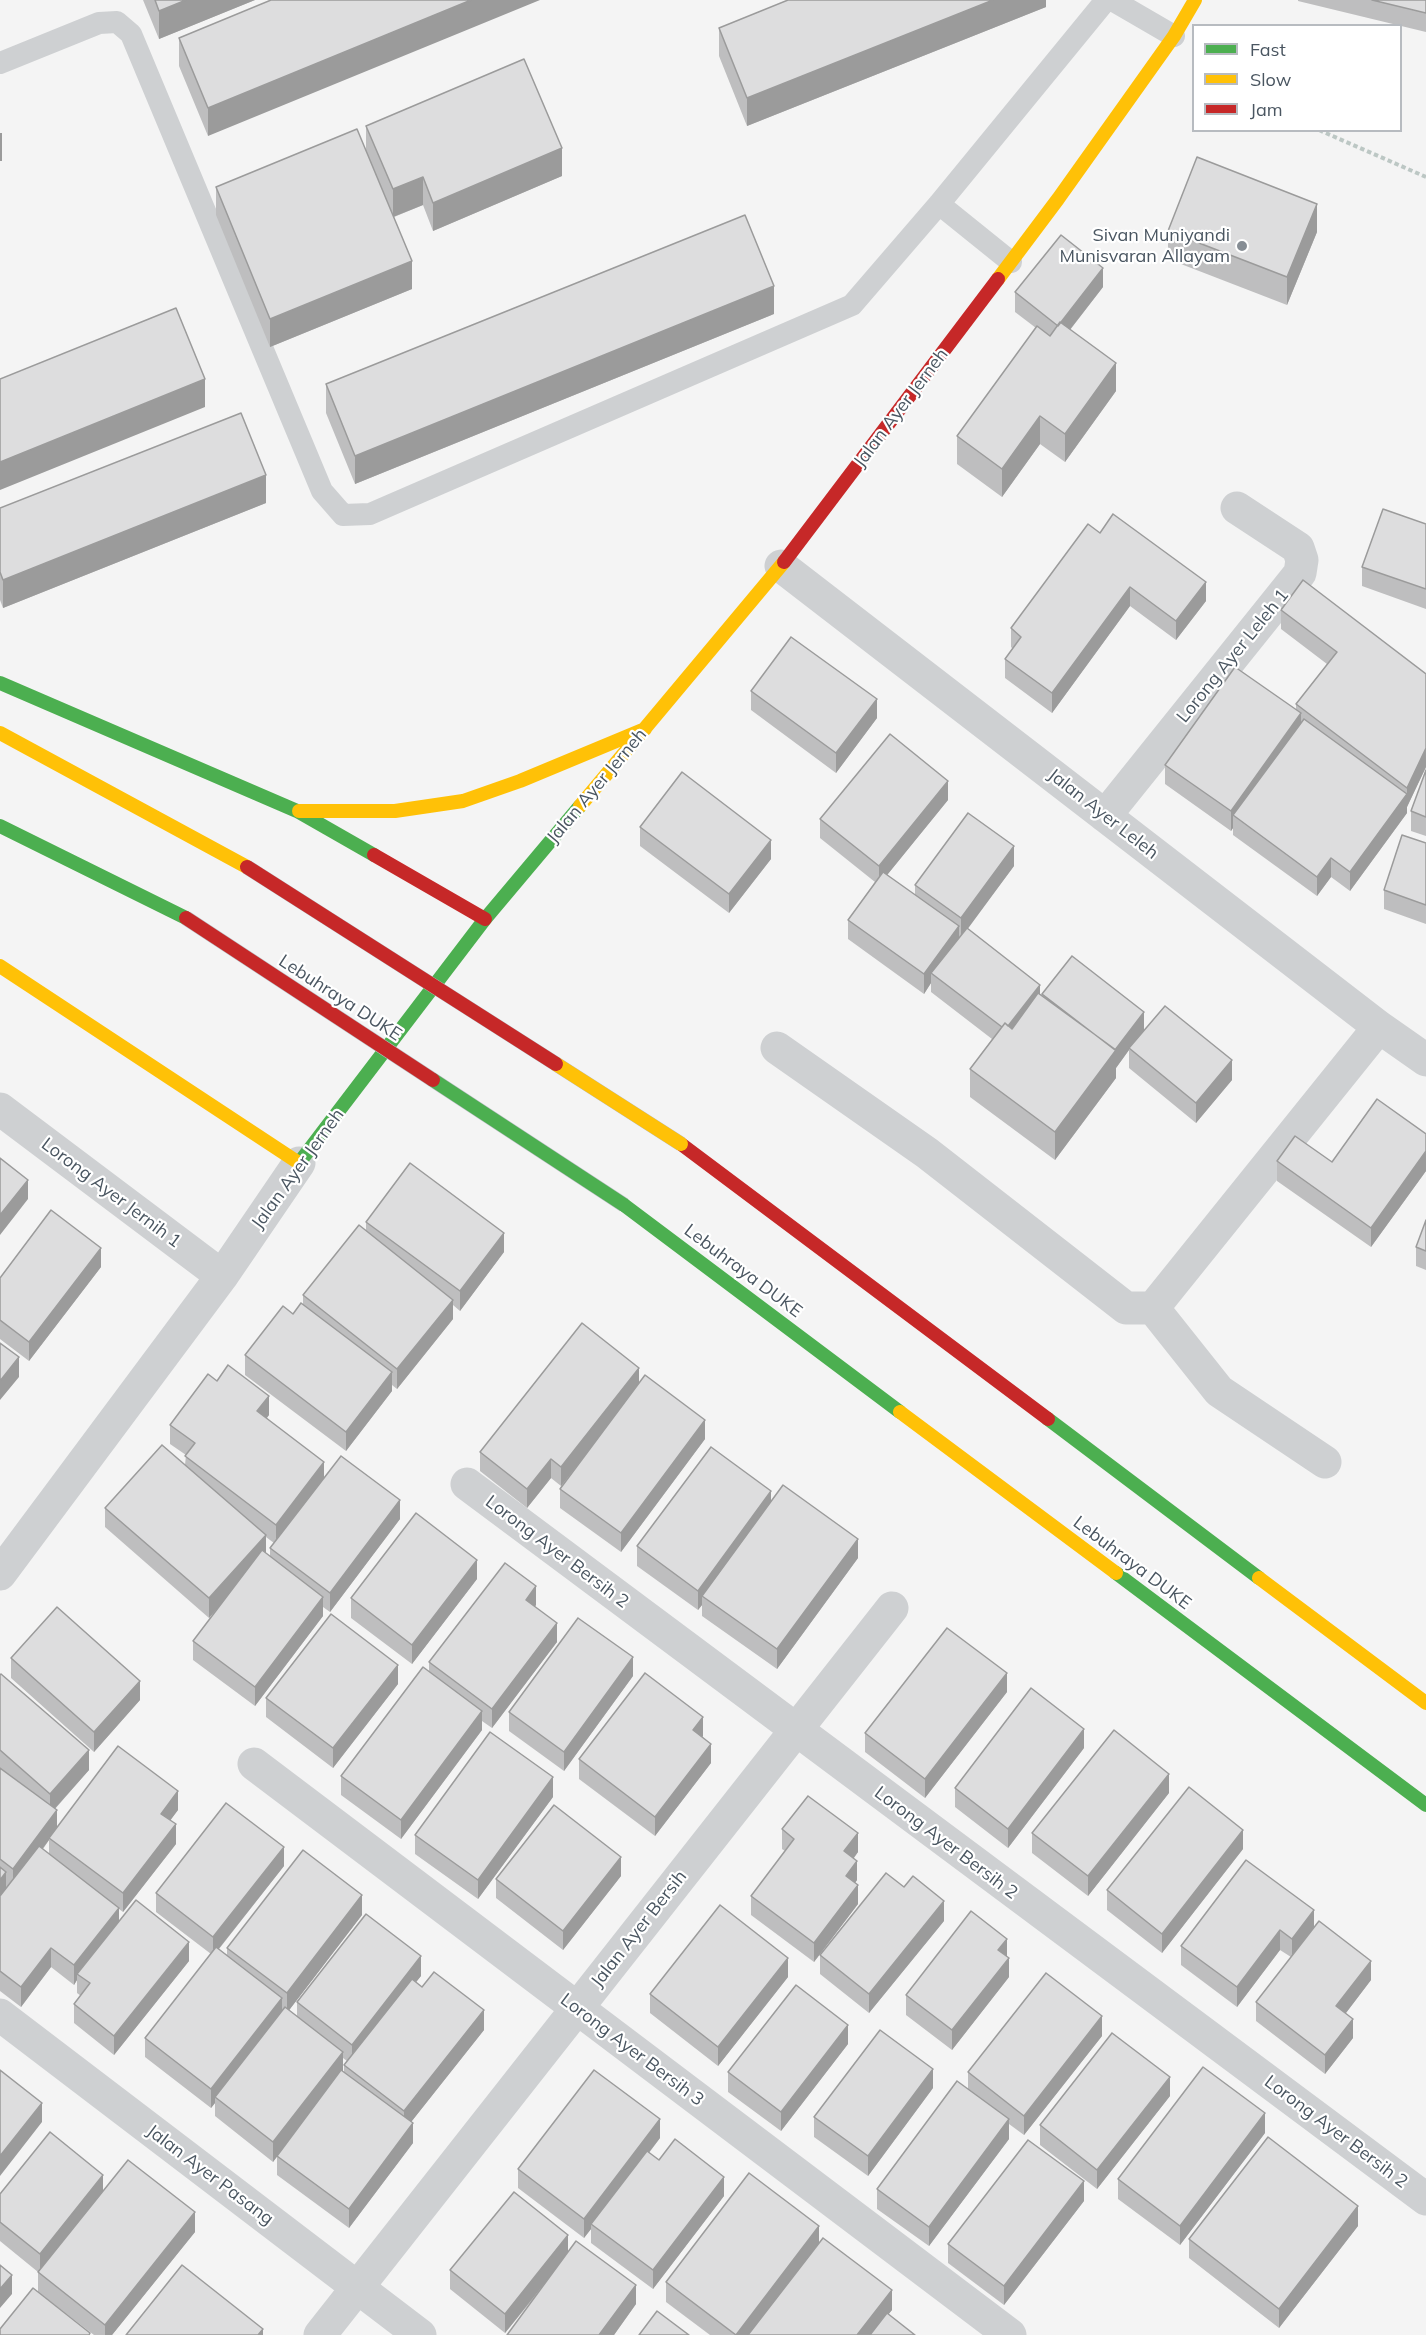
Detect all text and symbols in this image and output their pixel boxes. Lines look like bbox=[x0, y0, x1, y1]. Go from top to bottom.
legend bbox=[1192, 24, 1402, 132]
text: Fast bbox=[1250, 38, 1286, 61]
text: Slow bbox=[1250, 68, 1291, 91]
text: Jam bbox=[1250, 98, 1283, 121]
place label: Sivan Muniyandi Munisvaran Allayam bbox=[1059, 225, 1230, 268]
marker: Sivan Muniyandi Munisvaran Allayam bbox=[1235, 239, 1249, 253]
street label: Jalan Ayer Jerneh bbox=[849, 344, 953, 472]
street label: Lorong Ayer Leleh 1 bbox=[1172, 585, 1294, 727]
street label: Jalan Ayer Jerneh bbox=[543, 724, 651, 848]
street label: Jalan Ayer Leleh bbox=[1043, 764, 1163, 864]
street label: Lebuhraya DUKE bbox=[275, 950, 405, 1046]
street label: Jalan Ayer Jerneh bbox=[247, 1105, 349, 1233]
street label: Lorong Ayer Jernih 1 bbox=[37, 1133, 185, 1253]
street label: Lebuhraya DUKE bbox=[680, 1220, 806, 1322]
street label: Lorong Ayer Bersih 2 bbox=[481, 1491, 633, 1613]
street label: Lebuhraya DUKE bbox=[1069, 1512, 1195, 1614]
street label: Lorong Ayer Bersih 2 bbox=[870, 1782, 1022, 1904]
street label: Jalan Ayer Bersih bbox=[587, 1866, 691, 1992]
street label: Lorong Ayer Bersih 3 bbox=[556, 1989, 708, 2111]
street label: Lorong Ayer Bersih 2 bbox=[1260, 2071, 1412, 2193]
street label: Jalan Ayer Pasang bbox=[142, 2120, 278, 2230]

